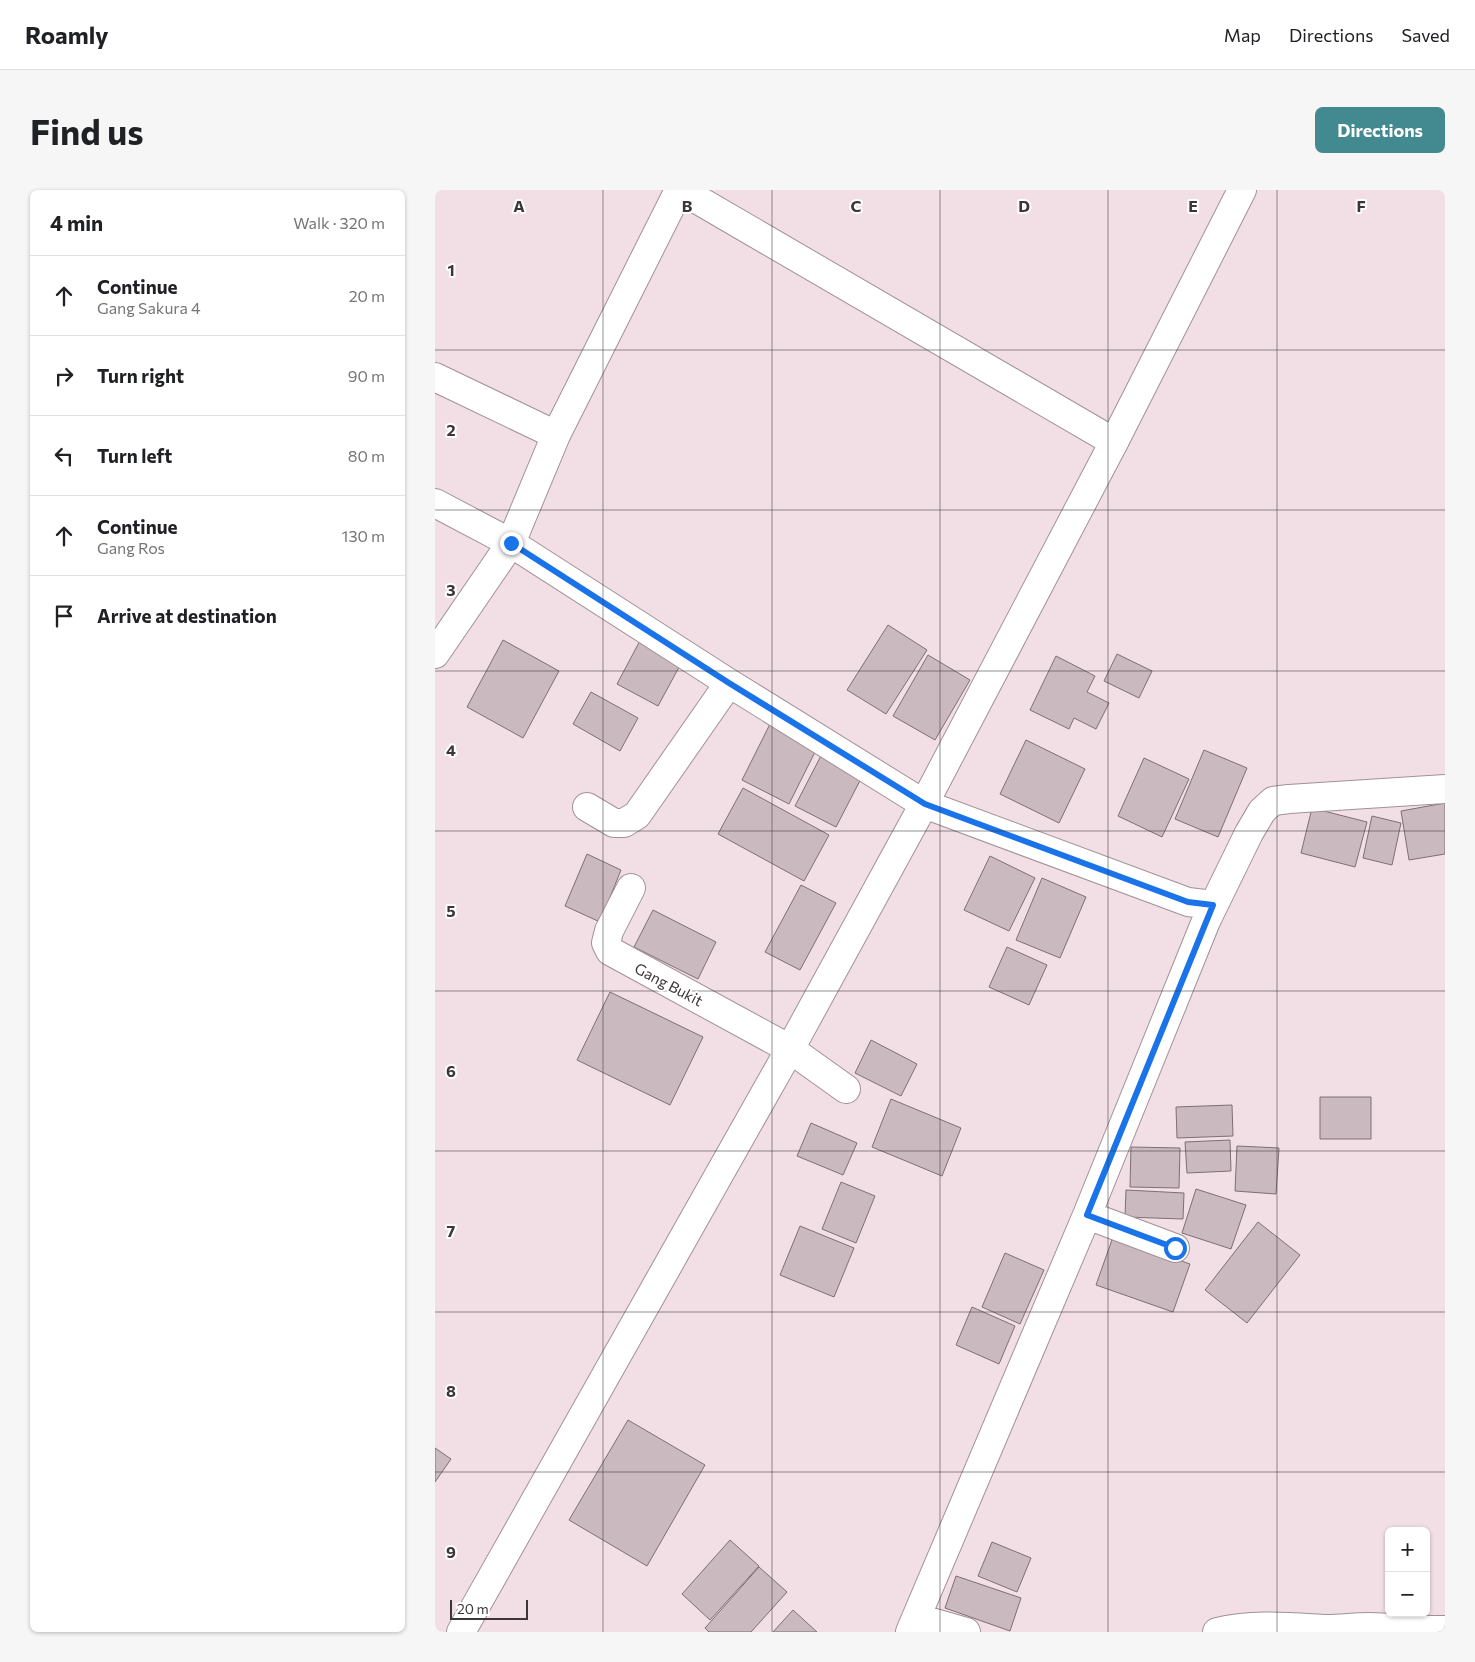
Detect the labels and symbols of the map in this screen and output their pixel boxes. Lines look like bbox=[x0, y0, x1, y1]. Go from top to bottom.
text: A bbox=[513, 196, 525, 215]
text: B bbox=[682, 196, 693, 215]
text: C bbox=[851, 196, 862, 215]
text: D bbox=[1018, 196, 1030, 215]
text: E bbox=[1188, 196, 1198, 215]
text: F bbox=[1356, 196, 1366, 215]
text: 1 bbox=[447, 260, 455, 279]
text: 2 bbox=[446, 420, 456, 439]
route end bbox=[500, 532, 523, 555]
text: 3 bbox=[446, 580, 456, 599]
text: 4 bbox=[446, 740, 456, 759]
text: 5 bbox=[446, 901, 456, 920]
street label: Gang Bukit bbox=[632, 959, 706, 1009]
text: 6 bbox=[446, 1061, 456, 1080]
text: 7 bbox=[447, 1221, 456, 1240]
route start bbox=[1164, 1237, 1187, 1260]
text: 8 bbox=[446, 1381, 456, 1400]
text: 9 bbox=[446, 1542, 456, 1561]
scale bar bbox=[450, 1597, 527, 1620]

